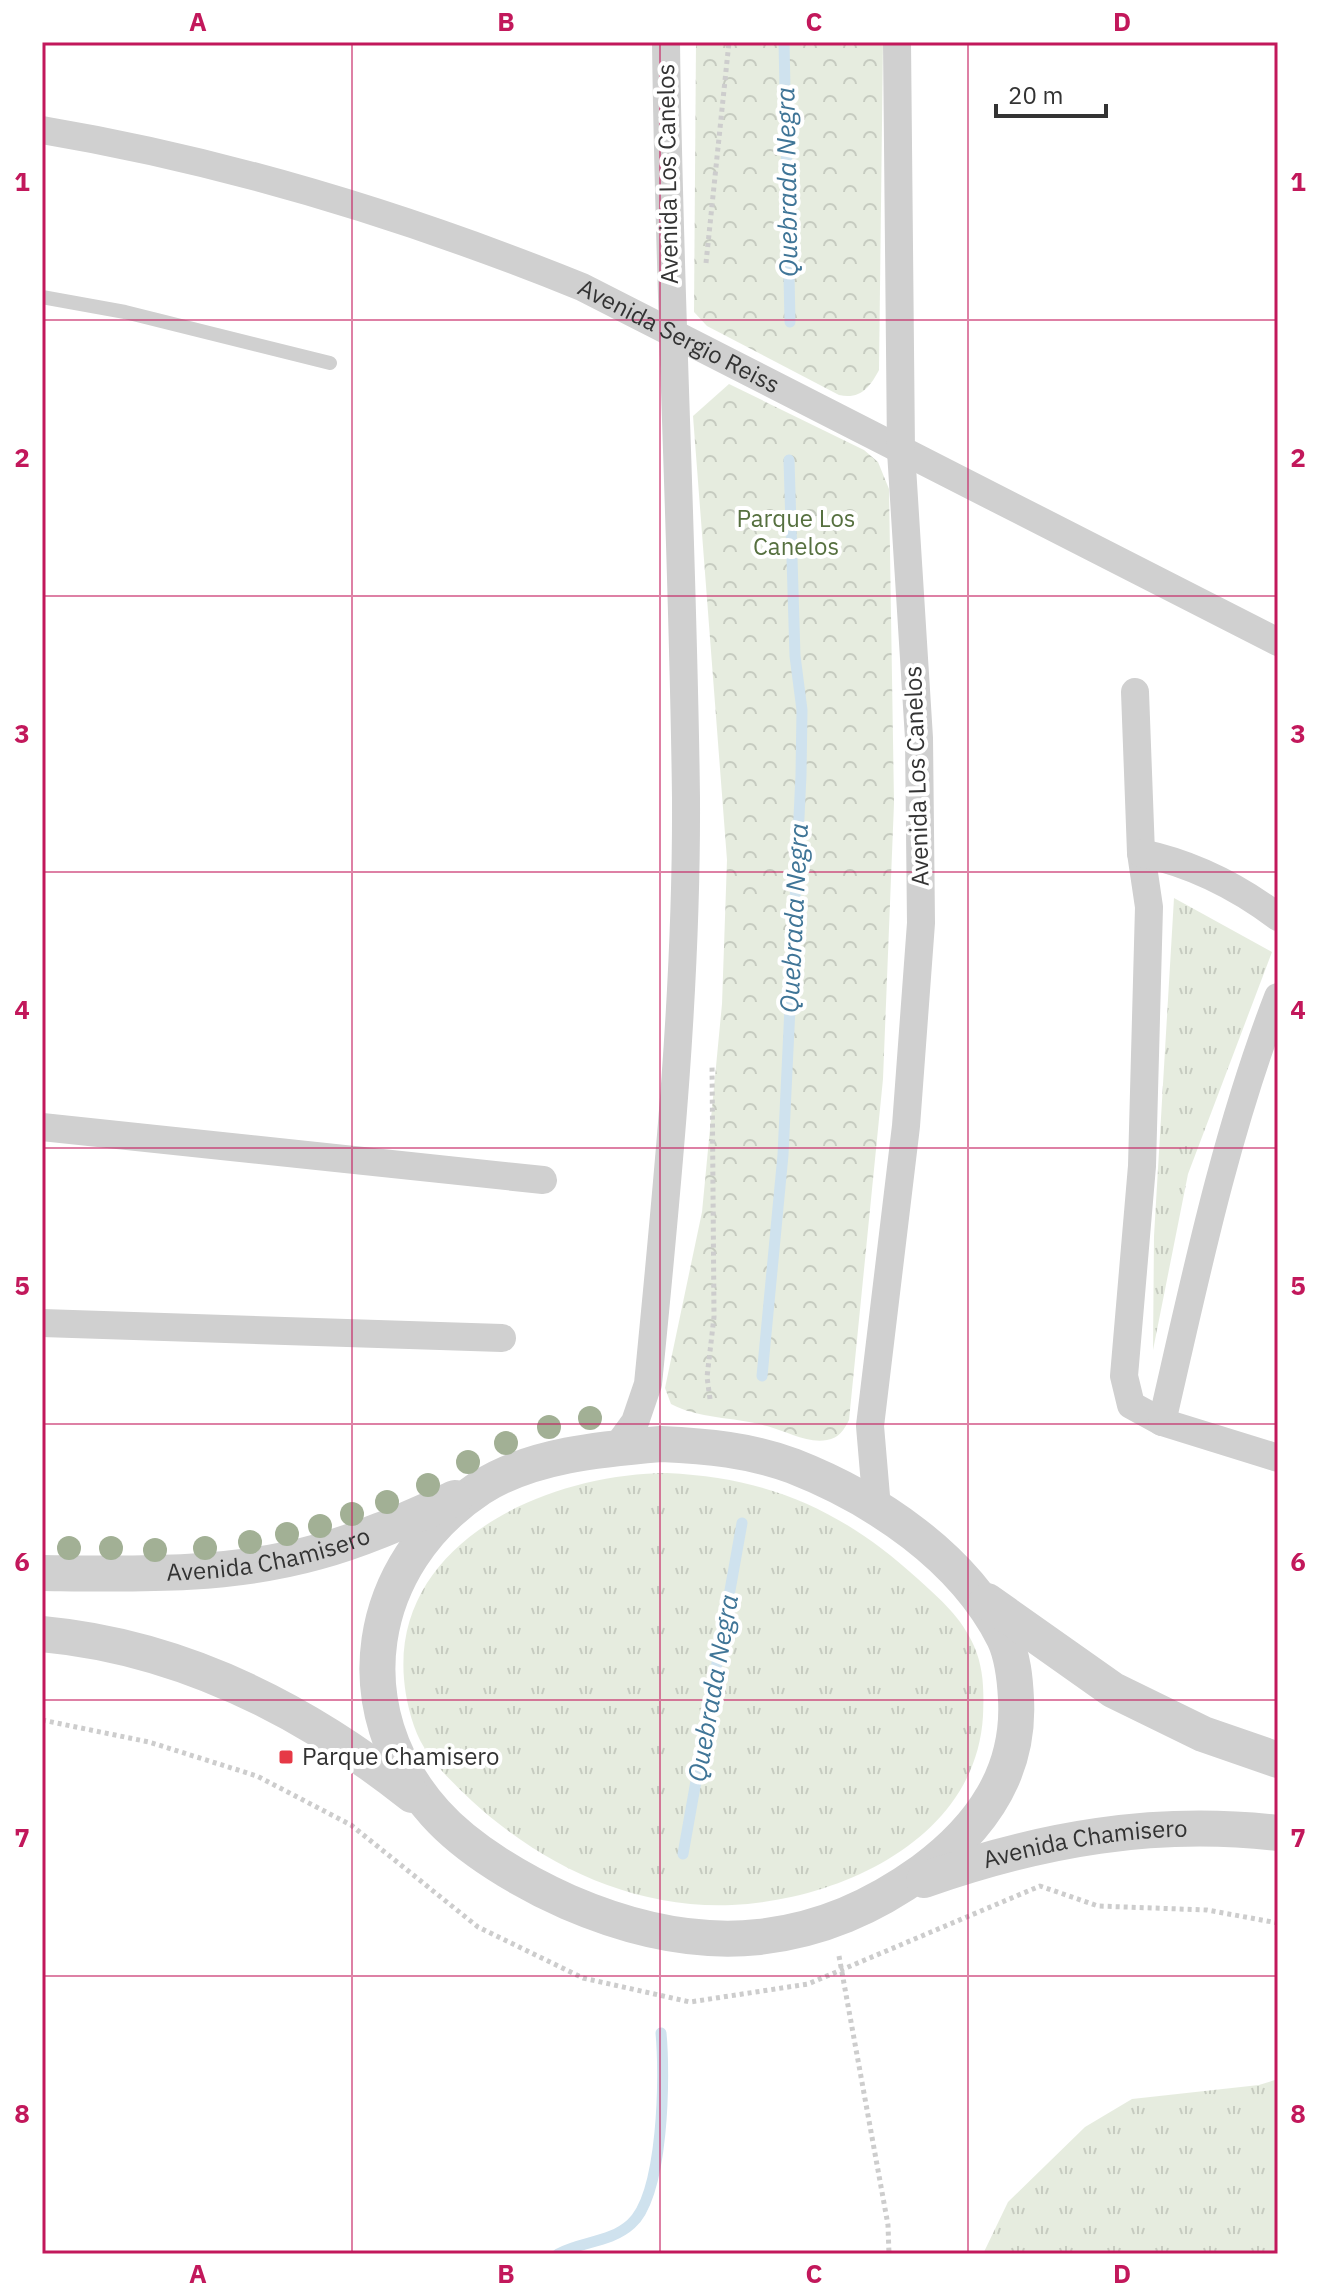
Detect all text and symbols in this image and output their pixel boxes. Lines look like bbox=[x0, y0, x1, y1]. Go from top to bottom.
text: A bbox=[189, 4, 207, 38]
text: B bbox=[497, 4, 515, 38]
text: C bbox=[806, 4, 823, 38]
text: D bbox=[1113, 4, 1131, 38]
street label: Avenida Los Canelos bbox=[649, 64, 685, 285]
scale bar bbox=[996, 68, 1106, 118]
text: 20 m bbox=[1008, 79, 1063, 111]
water label: Quebrada Negra bbox=[767, 87, 805, 277]
text: 1 bbox=[14, 164, 30, 198]
text: 1 bbox=[1290, 164, 1306, 198]
street label: Avenida Sergio Reiss bbox=[573, 271, 786, 400]
text: 2 bbox=[14, 440, 30, 474]
text: 2 bbox=[1290, 440, 1306, 474]
park label: Parque Los Canelos bbox=[736, 502, 856, 562]
street label: Avenida Los Canelos bbox=[896, 665, 936, 887]
text: 3 bbox=[14, 716, 30, 750]
text: 3 bbox=[1290, 716, 1306, 750]
water label: Quebrada Negra bbox=[771, 822, 815, 1014]
text: 4 bbox=[14, 992, 30, 1026]
text: 4 bbox=[1290, 992, 1306, 1026]
text: 5 bbox=[14, 1268, 30, 1302]
text: 5 bbox=[1290, 1268, 1306, 1302]
street label: Avenida Chamisero bbox=[166, 1519, 374, 1588]
text: 6 bbox=[14, 1544, 30, 1578]
text: 6 bbox=[1290, 1544, 1306, 1578]
water label: Quebrada Negra bbox=[679, 1591, 745, 1784]
place label: Parque Chamisero bbox=[302, 1740, 499, 1772]
marker: Parque Chamisero bbox=[277, 1748, 295, 1766]
street label: Avenida Chamisero bbox=[979, 1812, 1188, 1875]
text: 7 bbox=[14, 1820, 30, 1854]
text: 7 bbox=[1290, 1820, 1306, 1854]
text: 8 bbox=[14, 2096, 30, 2130]
text: 8 bbox=[1290, 2096, 1306, 2130]
text: A bbox=[189, 2256, 207, 2290]
text: B bbox=[497, 2256, 515, 2290]
text: C bbox=[806, 2256, 823, 2290]
text: D bbox=[1113, 2256, 1131, 2290]

